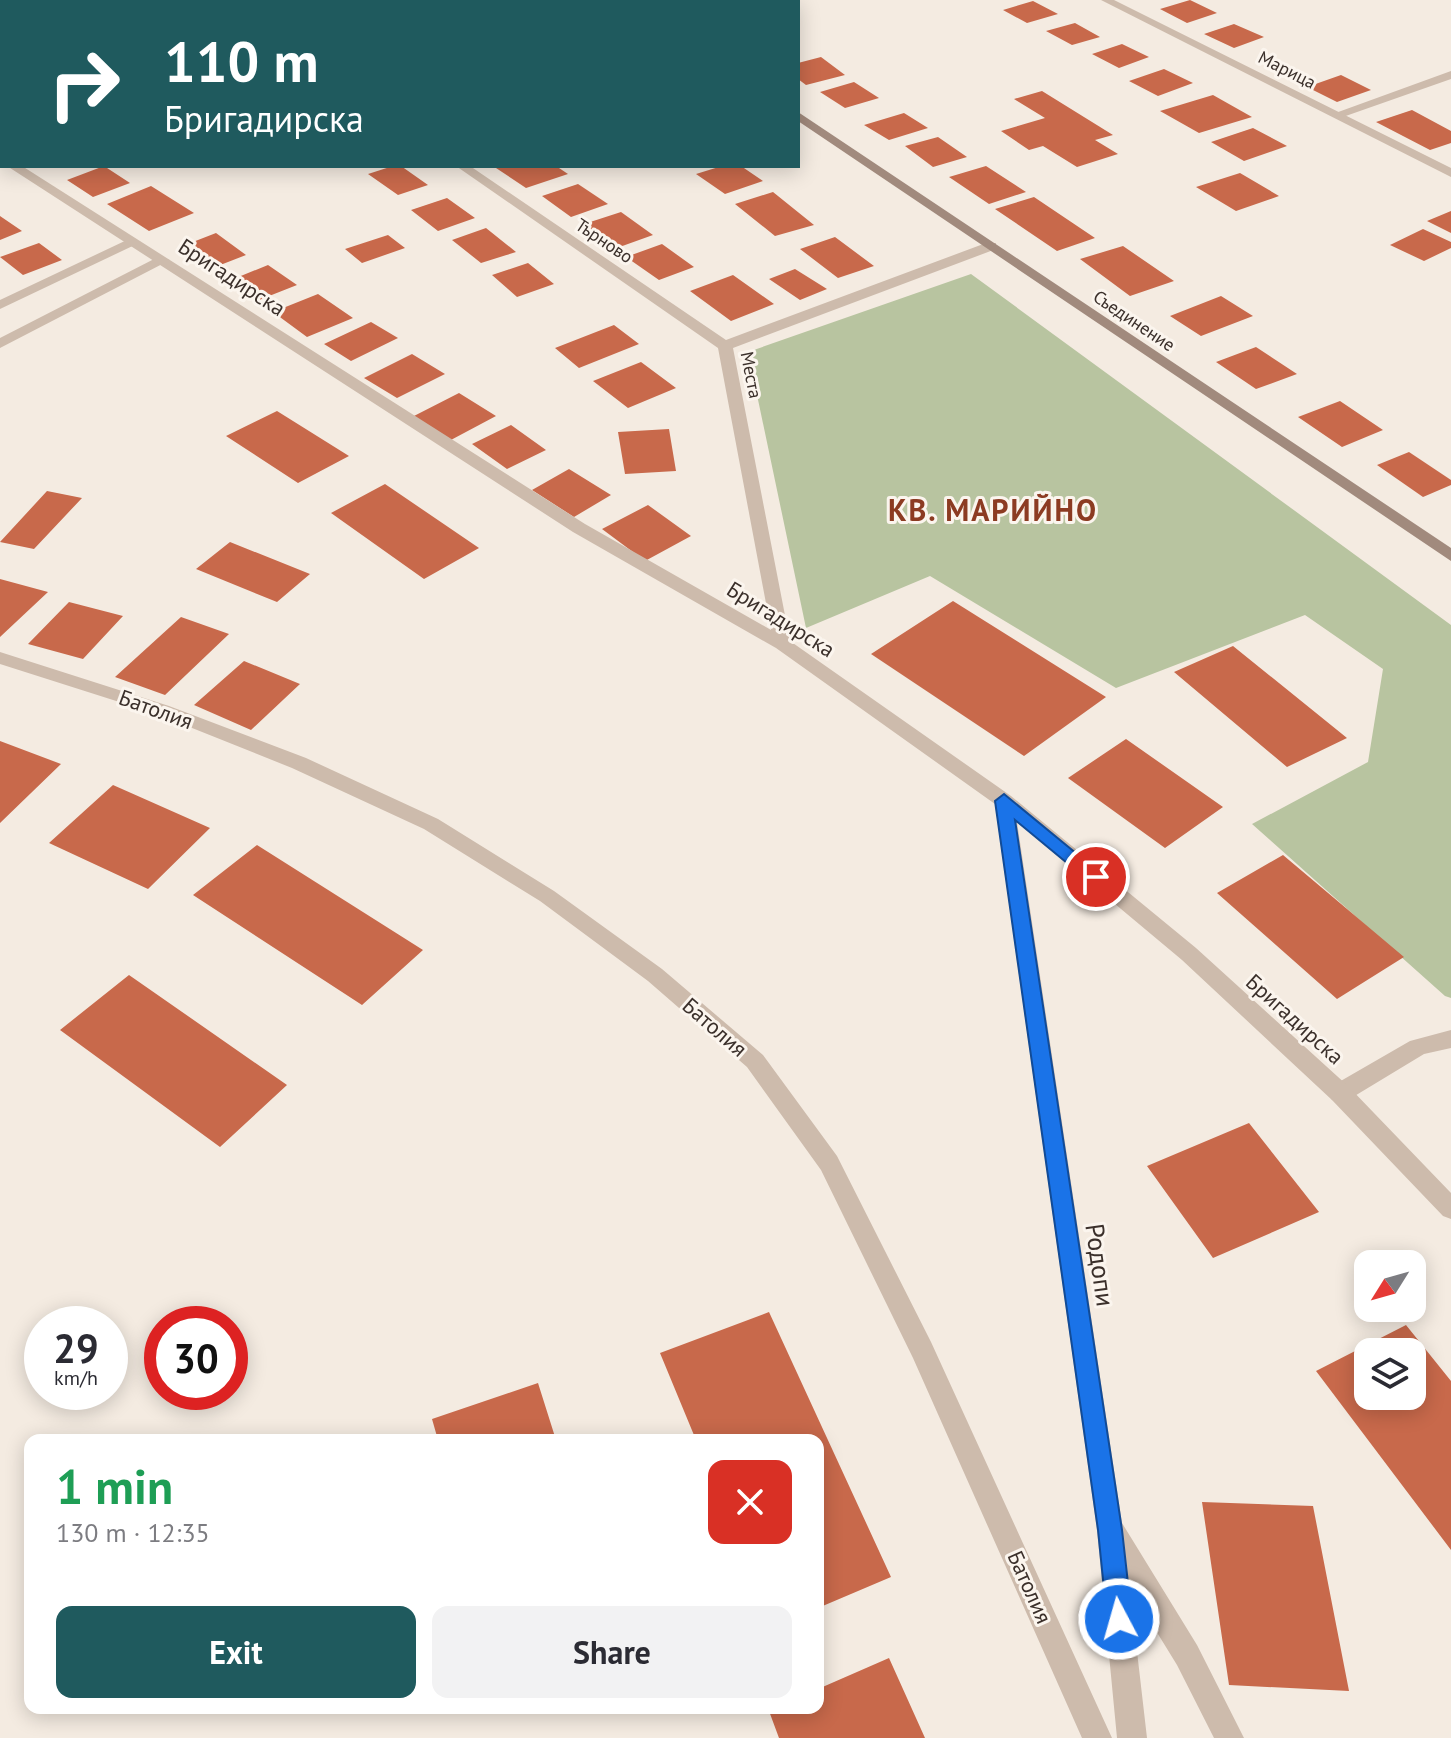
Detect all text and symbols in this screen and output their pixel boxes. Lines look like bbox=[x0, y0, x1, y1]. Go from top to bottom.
text: 110 m bbox=[164, 25, 319, 97]
icon: right bbox=[32, 32, 136, 136]
street label: Марица bbox=[1255, 45, 1320, 94]
text: Бригадирска bbox=[164, 95, 364, 142]
street label: Търново bbox=[571, 213, 637, 268]
street label: Бригадирска bbox=[173, 232, 291, 322]
street label: Съединение bbox=[1089, 285, 1180, 356]
street label: Места bbox=[736, 350, 767, 400]
district label: КВ. МАРИЙНО bbox=[888, 490, 1098, 529]
street label: Бригадирска bbox=[722, 575, 840, 663]
street label: Батолия bbox=[115, 683, 197, 735]
pin bbox=[1062, 843, 1130, 911]
icon: arrive bbox=[1074, 855, 1118, 899]
street label: Бригадирска bbox=[1240, 968, 1350, 1070]
street label: Батолия bbox=[677, 991, 753, 1063]
street label: Родопи bbox=[1078, 1221, 1123, 1309]
north arrow bbox=[1354, 1250, 1426, 1322]
map controls bbox=[1354, 1250, 1426, 1410]
speed limit sign: 30 bbox=[144, 1306, 248, 1410]
text: 29 bbox=[53, 1322, 99, 1374]
button: layers bbox=[1354, 1338, 1426, 1410]
text: km/h bbox=[54, 1365, 98, 1391]
text: 1 min bbox=[56, 1455, 173, 1517]
button: close bbox=[708, 1460, 792, 1544]
text: 130 m · 12:35 bbox=[56, 1516, 210, 1549]
street label: Батолия bbox=[1002, 1546, 1058, 1628]
position arrow bbox=[1077, 1577, 1161, 1661]
button: Exit bbox=[56, 1606, 416, 1698]
button: Share bbox=[432, 1606, 792, 1698]

